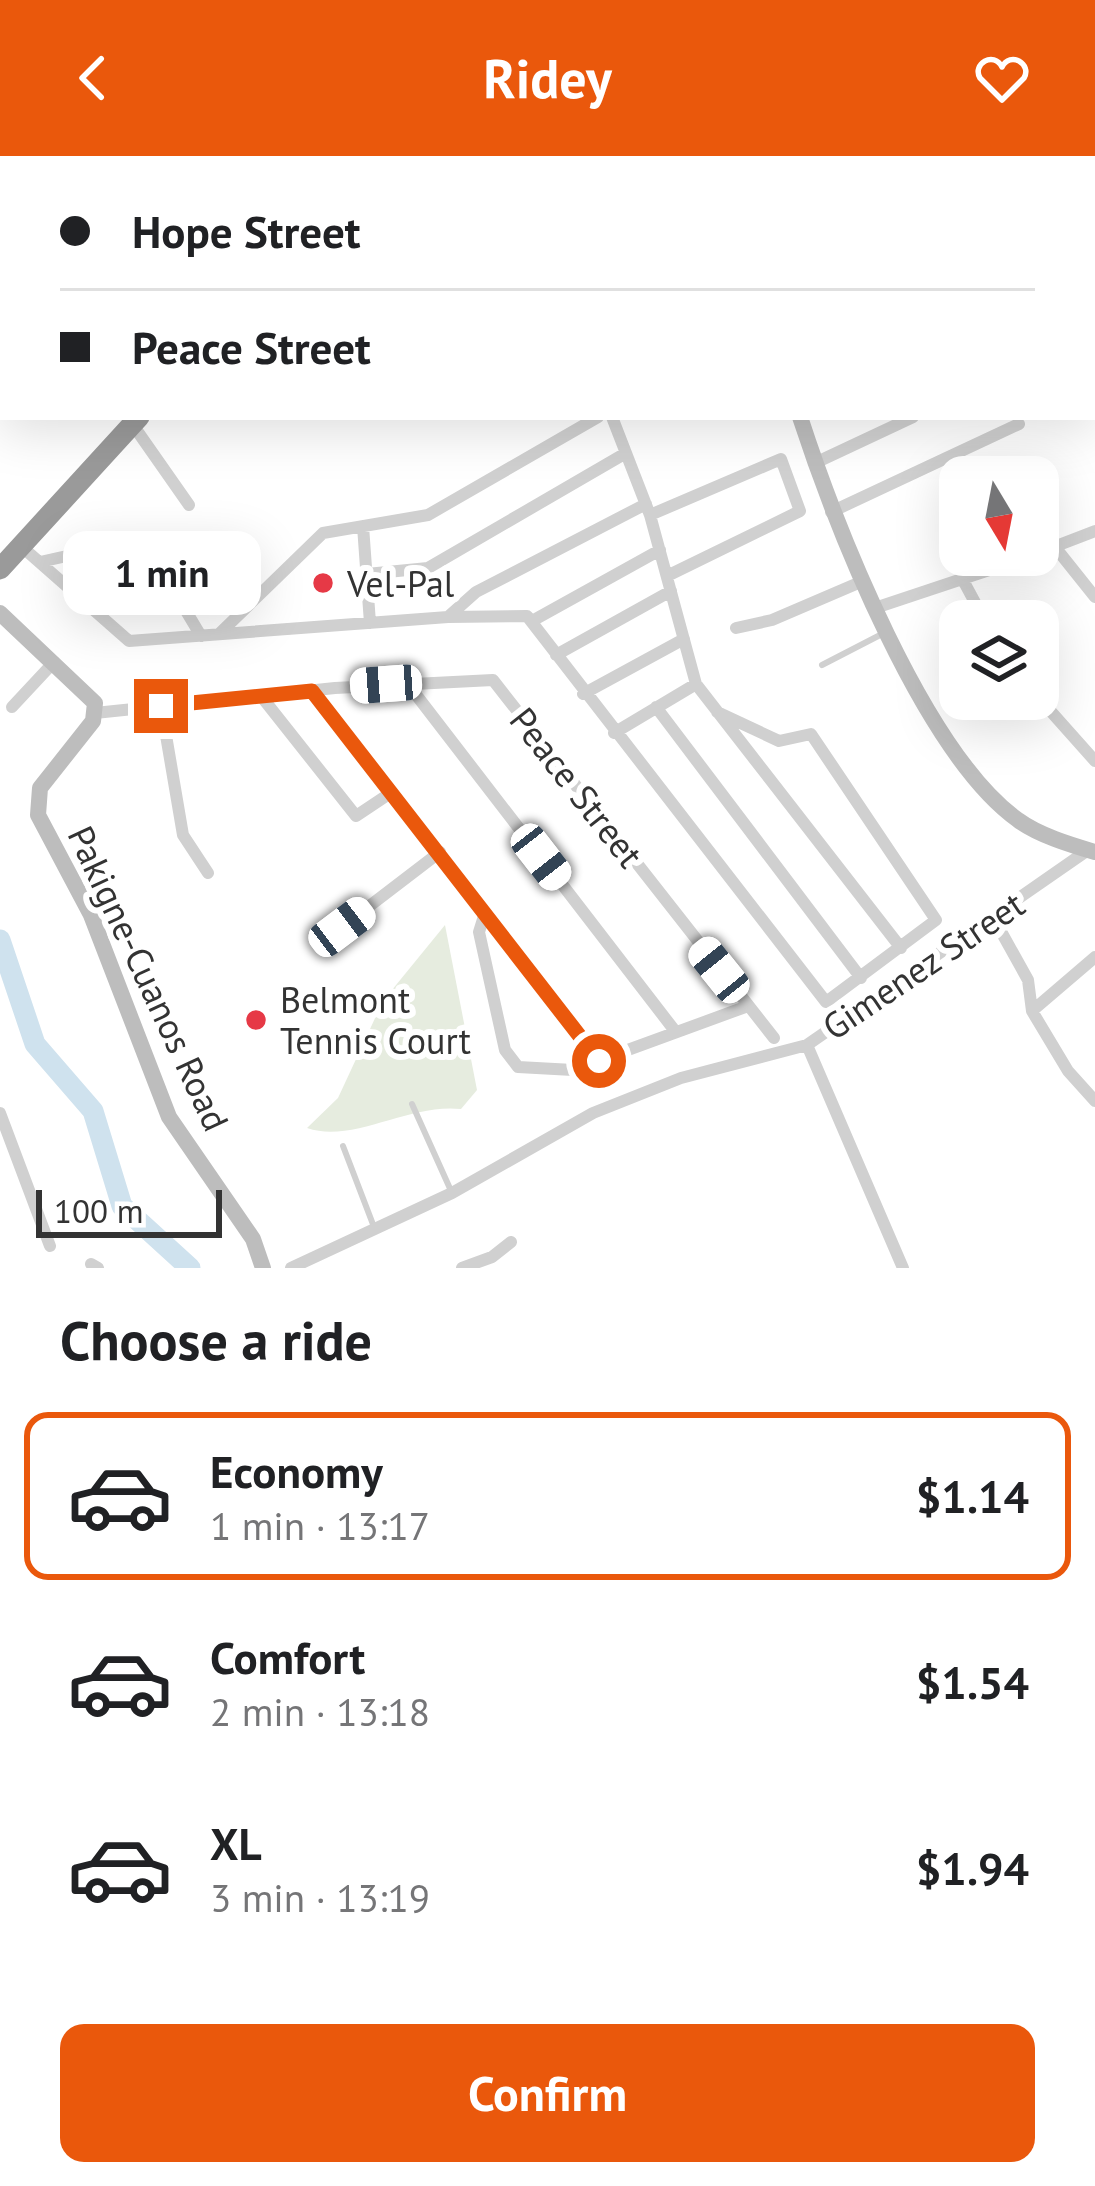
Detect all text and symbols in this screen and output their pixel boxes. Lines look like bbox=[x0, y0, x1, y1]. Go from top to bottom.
text: Ridey bbox=[483, 43, 612, 113]
icon: back bbox=[60, 45, 126, 111]
icon: heart bbox=[969, 45, 1035, 111]
text: Hope Street bbox=[132, 202, 361, 260]
text: Peace Street bbox=[132, 318, 371, 376]
north arrow bbox=[939, 456, 1059, 576]
map controls bbox=[939, 456, 1059, 720]
callout: 1 min bbox=[62, 532, 260, 616]
text: 1 min bbox=[114, 547, 210, 598]
place label: Vel-Pal bbox=[346, 560, 455, 607]
marker: Vel-Pal bbox=[310, 570, 336, 596]
button: layers bbox=[939, 600, 1059, 720]
car bbox=[349, 664, 423, 704]
route end bbox=[134, 679, 188, 733]
street label: Peace Street bbox=[500, 698, 654, 876]
street label: Pakigne-Cuanos Road bbox=[58, 818, 240, 1138]
car bbox=[505, 818, 577, 896]
street label: Gimenez Street bbox=[813, 880, 1033, 1050]
car bbox=[302, 891, 382, 963]
car bbox=[682, 931, 756, 1009]
place label: Belmont Tennis Court bbox=[280, 976, 471, 1064]
marker: Belmont Tennis Court bbox=[243, 1007, 269, 1033]
route start bbox=[572, 1034, 626, 1088]
scale bar bbox=[36, 1184, 222, 1237]
text: 100 m bbox=[54, 1189, 144, 1232]
text: Choose a ride bbox=[60, 1305, 372, 1375]
icon: car bbox=[66, 1442, 174, 1550]
text: Economy bbox=[210, 1442, 383, 1500]
text: $1.14 bbox=[916, 1467, 1029, 1525]
text: 1 min · 13:17 bbox=[210, 1500, 430, 1551]
icon: car bbox=[66, 1628, 174, 1736]
text: Comfort bbox=[210, 1628, 365, 1686]
text: $1.54 bbox=[916, 1653, 1029, 1711]
text: 2 min · 13:18 bbox=[210, 1686, 430, 1737]
icon: car bbox=[66, 1814, 174, 1922]
text: XL bbox=[210, 1814, 262, 1872]
text: $1.94 bbox=[916, 1839, 1029, 1897]
text: 3 min · 13:19 bbox=[210, 1872, 430, 1923]
button: Confirm bbox=[60, 2024, 1035, 2162]

